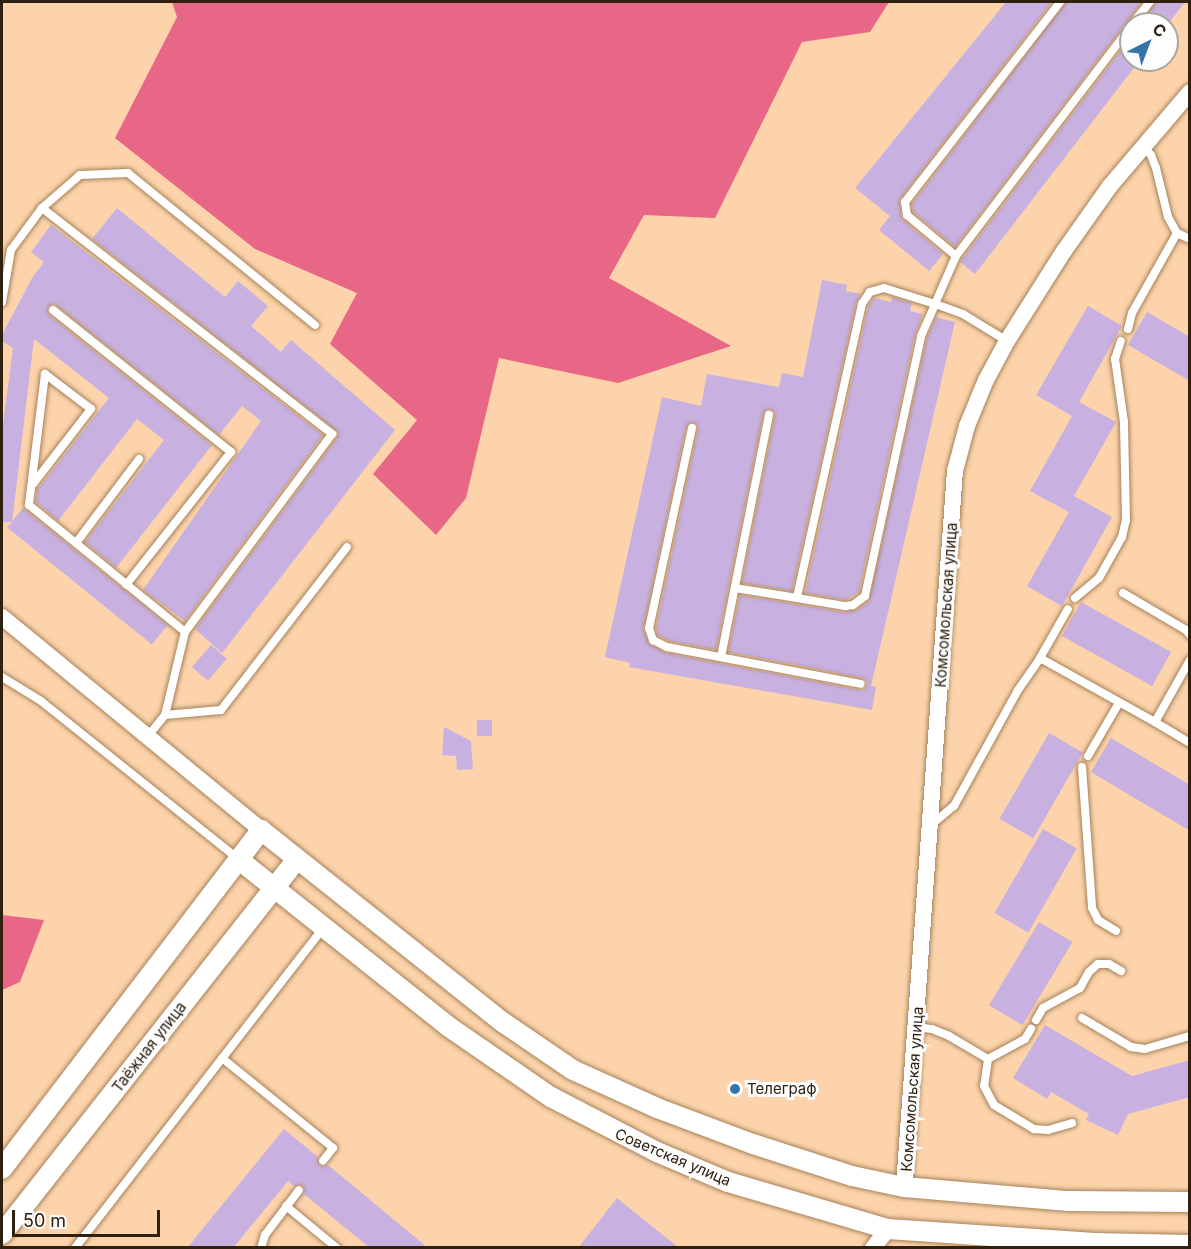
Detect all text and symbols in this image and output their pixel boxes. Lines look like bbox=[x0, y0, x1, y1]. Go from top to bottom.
north arrow bbox=[1119, 12, 1179, 72]
text: С bbox=[1149, 19, 1171, 42]
street label: Комсомольская улица bbox=[931, 522, 961, 688]
street label: Таёжная улица bbox=[108, 998, 190, 1096]
street label: Комсомольская улица bbox=[897, 1006, 927, 1172]
place label: Телеграф bbox=[747, 1080, 817, 1098]
marker: Телеграф bbox=[728, 1082, 742, 1096]
street label: Советская улица bbox=[612, 1124, 734, 1190]
scale bar bbox=[15, 1198, 164, 1236]
text: 50 m bbox=[23, 1210, 66, 1231]

